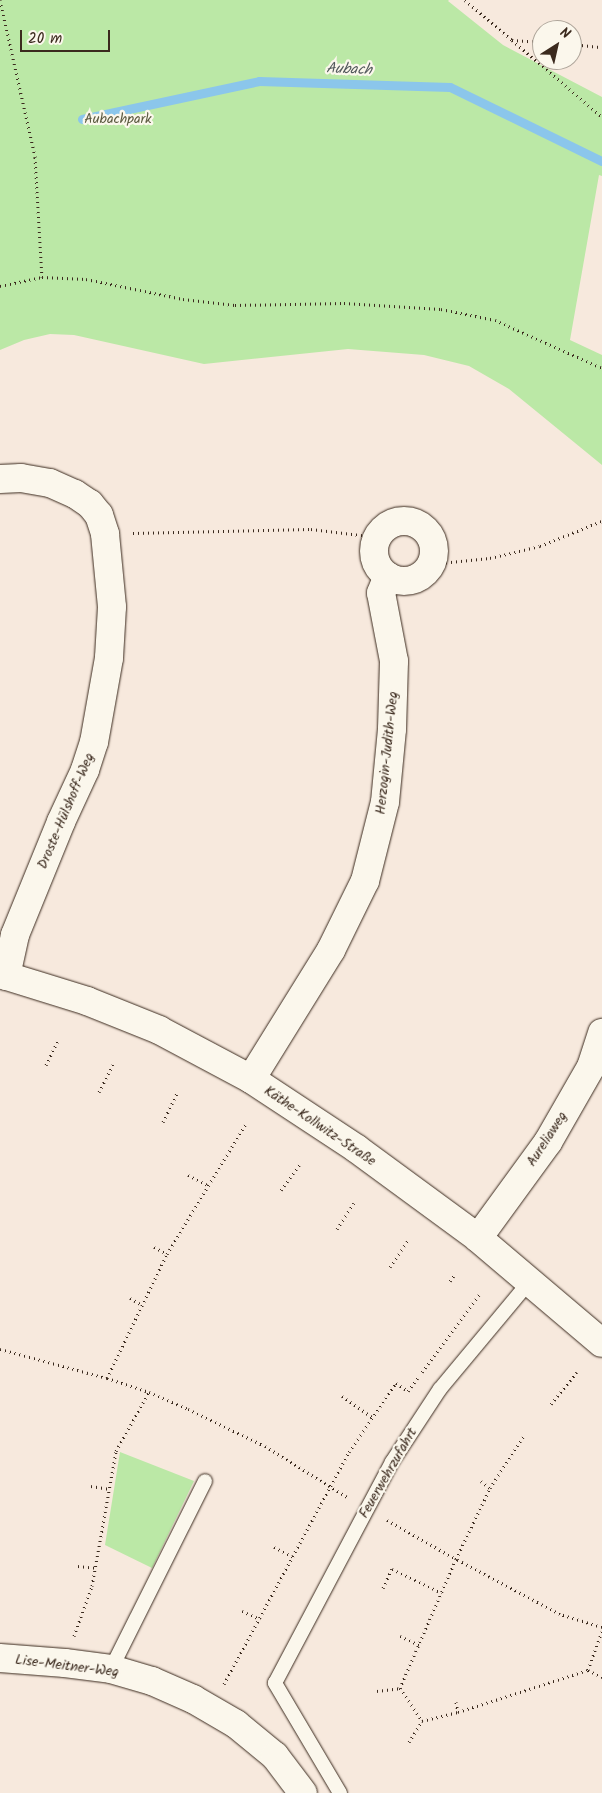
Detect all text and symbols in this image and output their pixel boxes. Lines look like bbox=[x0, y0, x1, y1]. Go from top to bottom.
scale bar bbox=[22, 20, 112, 52]
north arrow bbox=[532, 20, 582, 70]
text: N bbox=[555, 22, 575, 45]
text: 20 m bbox=[28, 27, 62, 51]
water label: Aubach bbox=[326, 60, 372, 80]
park label: Aubachpark bbox=[84, 111, 152, 127]
street label: Herzogin-Judith-Weg bbox=[372, 691, 402, 815]
street label: Droste-Hülshoff-Weg bbox=[34, 751, 98, 871]
street label: Käthe-Kollwitz-Straße bbox=[261, 1082, 379, 1170]
street label: Aureliaweg bbox=[523, 1108, 571, 1170]
street label: Feuerwehrzufahrt bbox=[355, 1425, 421, 1521]
street label: Lise-Meitner-Weg bbox=[14, 1651, 120, 1681]

